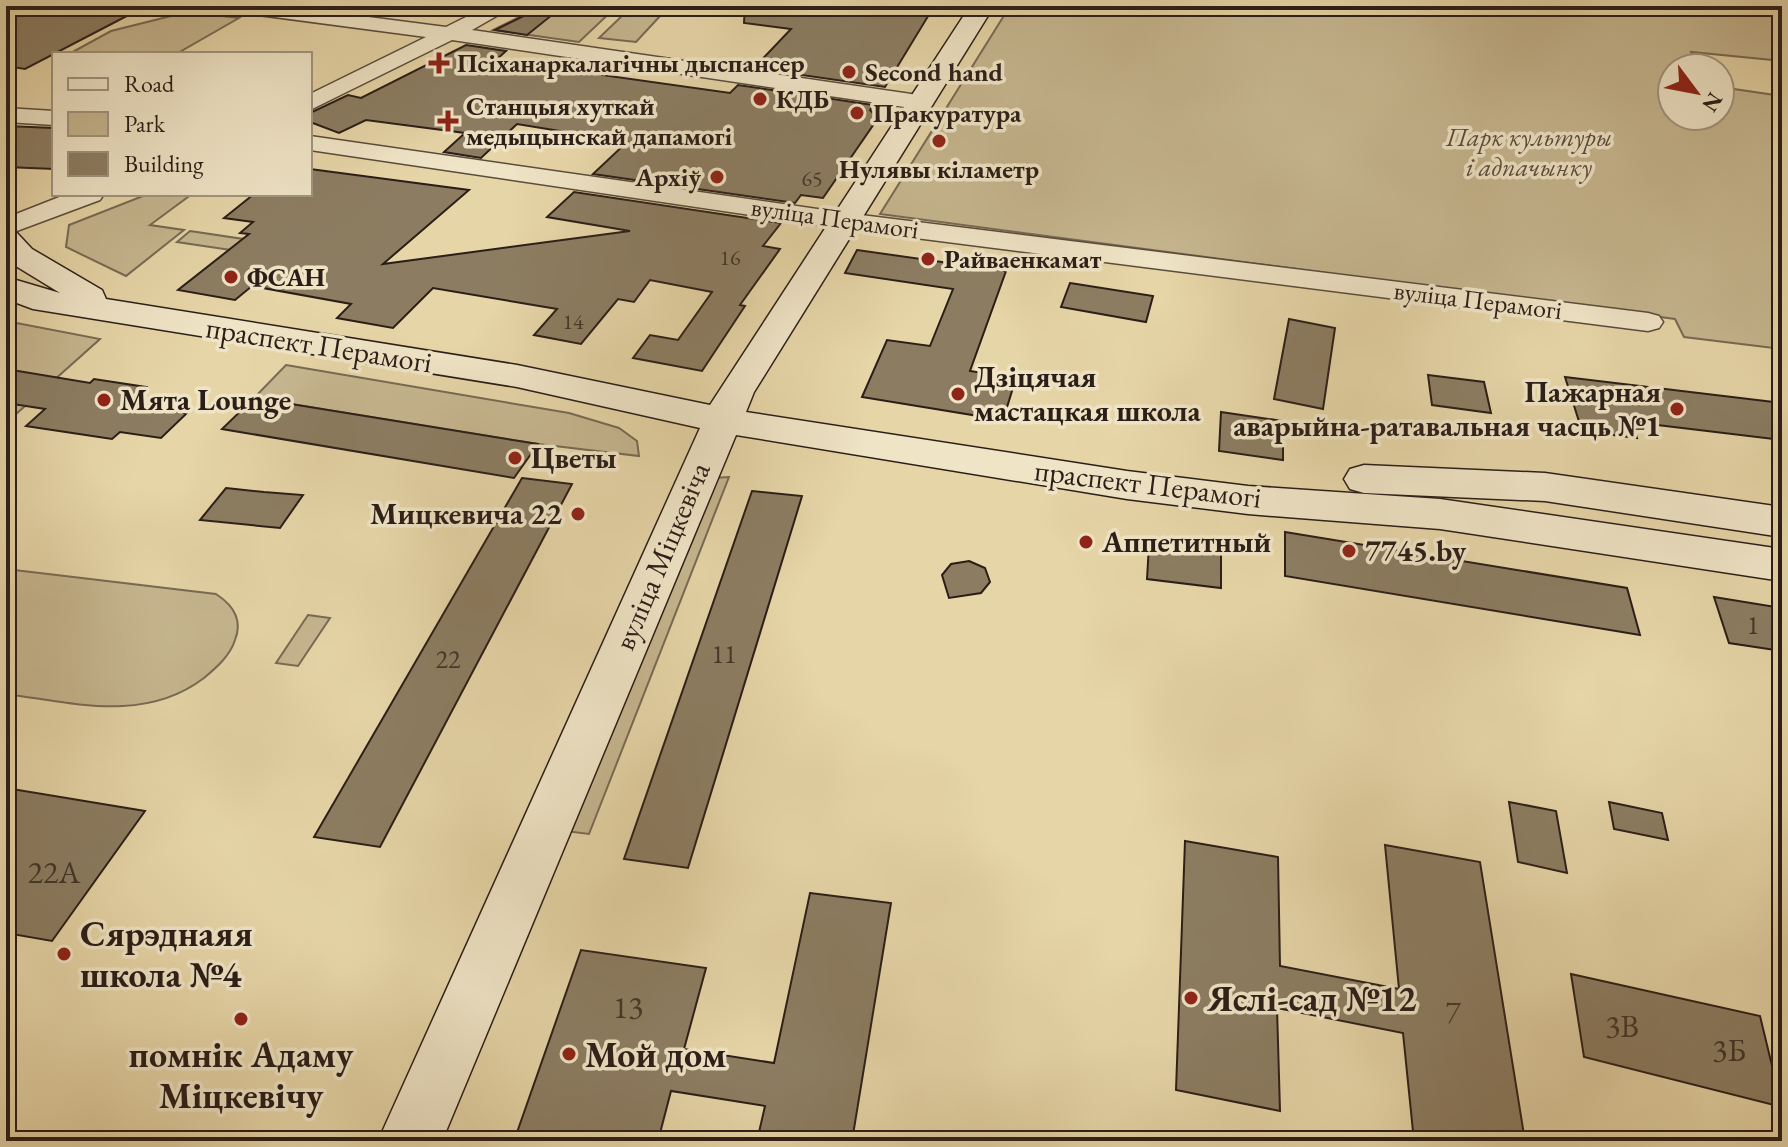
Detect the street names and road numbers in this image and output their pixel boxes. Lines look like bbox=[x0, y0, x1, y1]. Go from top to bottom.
street label: вуліца Перамогі bbox=[749, 189, 921, 247]
street label: вуліца Перамогі bbox=[1392, 273, 1564, 327]
street label: праспект Перамогі bbox=[203, 307, 435, 382]
street label: праспект Перамогі bbox=[1032, 450, 1264, 517]
street label: вуліца Міцкевіча bbox=[604, 456, 719, 656]

